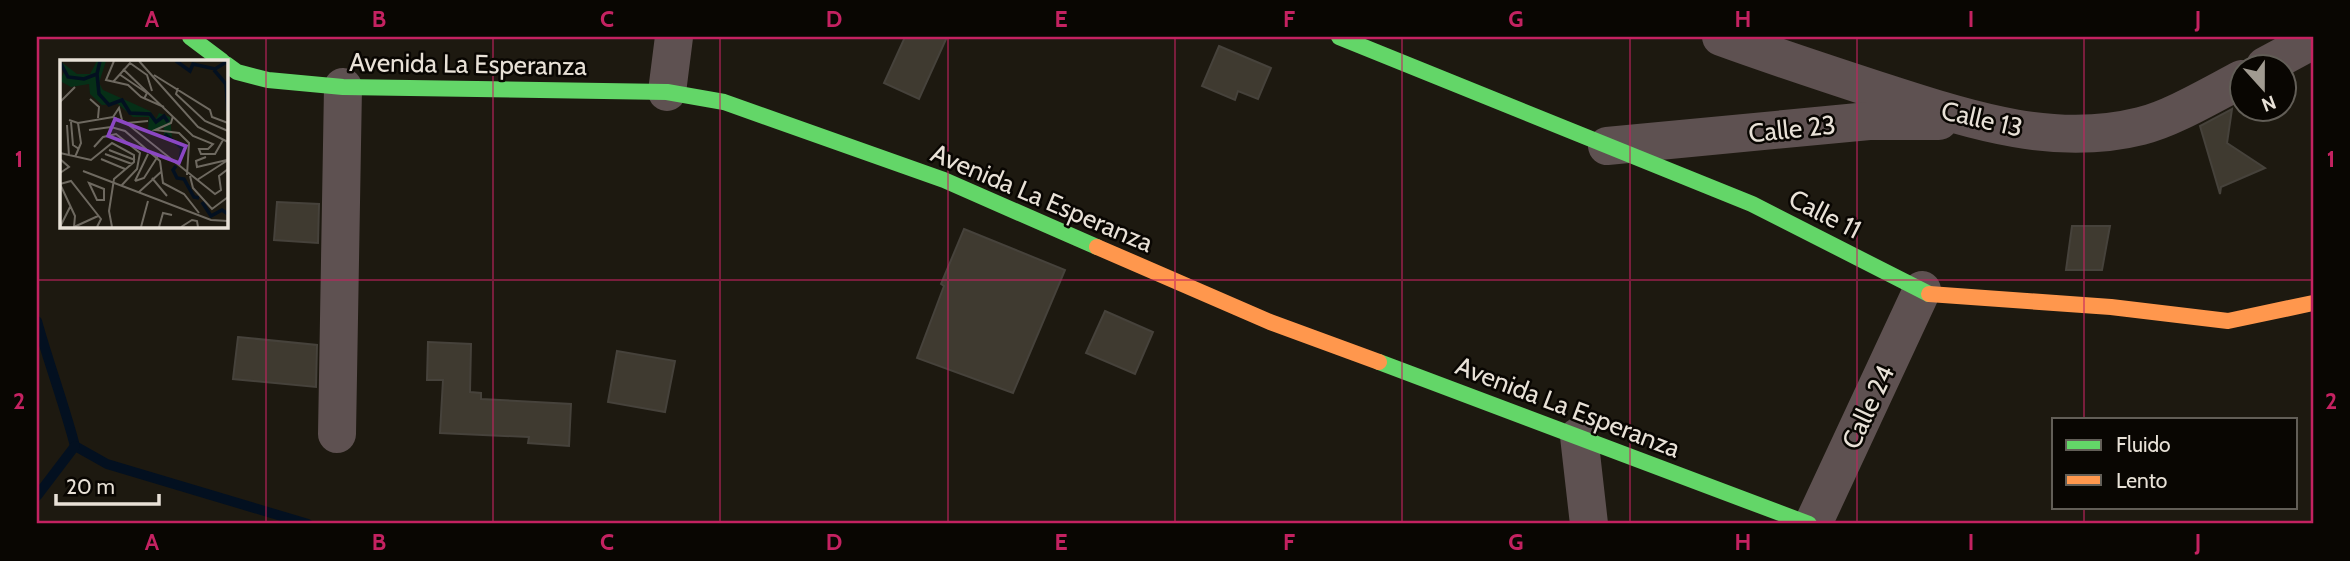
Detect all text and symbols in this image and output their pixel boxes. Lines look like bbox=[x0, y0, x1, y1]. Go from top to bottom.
text: A bbox=[145, 5, 160, 33]
text: B bbox=[372, 5, 386, 33]
text: C bbox=[600, 5, 614, 33]
text: D bbox=[826, 5, 842, 33]
text: E bbox=[1054, 5, 1068, 33]
text: F bbox=[1283, 5, 1295, 33]
text: G bbox=[1508, 5, 1524, 33]
text: H bbox=[1735, 5, 1751, 33]
text: I bbox=[1968, 5, 1974, 33]
text: J bbox=[2194, 5, 2201, 33]
street label: Avenida La Esperanza bbox=[349, 46, 588, 82]
north arrow bbox=[2228, 52, 2298, 122]
inset map bbox=[60, 60, 228, 228]
text: N bbox=[2259, 90, 2279, 117]
street label: Calle 13 bbox=[1938, 94, 2026, 144]
street label: Calle 23 bbox=[1747, 109, 1837, 149]
street label: Avenida La Esperanza bbox=[926, 137, 1158, 259]
text: 1 bbox=[15, 145, 23, 173]
text: 1 bbox=[2327, 145, 2335, 173]
street label: Calle 11 bbox=[1784, 182, 1866, 246]
street label: Avenida La Esperanza bbox=[1451, 349, 1685, 465]
street label: Calle 24 bbox=[1835, 360, 1901, 454]
text: 2 bbox=[13, 387, 25, 415]
text: 2 bbox=[2325, 387, 2337, 415]
legend bbox=[2052, 418, 2298, 508]
text: Fluido bbox=[2116, 432, 2171, 457]
scale bar bbox=[56, 463, 159, 507]
text: Lento bbox=[2116, 468, 2167, 493]
text: 20 m bbox=[66, 474, 115, 499]
text: A bbox=[145, 528, 160, 556]
text: B bbox=[372, 528, 386, 556]
text: C bbox=[600, 528, 614, 556]
text: D bbox=[826, 528, 842, 556]
text: E bbox=[1054, 528, 1068, 556]
text: F bbox=[1283, 528, 1295, 556]
text: G bbox=[1508, 528, 1524, 556]
text: H bbox=[1735, 528, 1751, 556]
text: I bbox=[1968, 528, 1974, 556]
text: J bbox=[2194, 528, 2201, 556]

